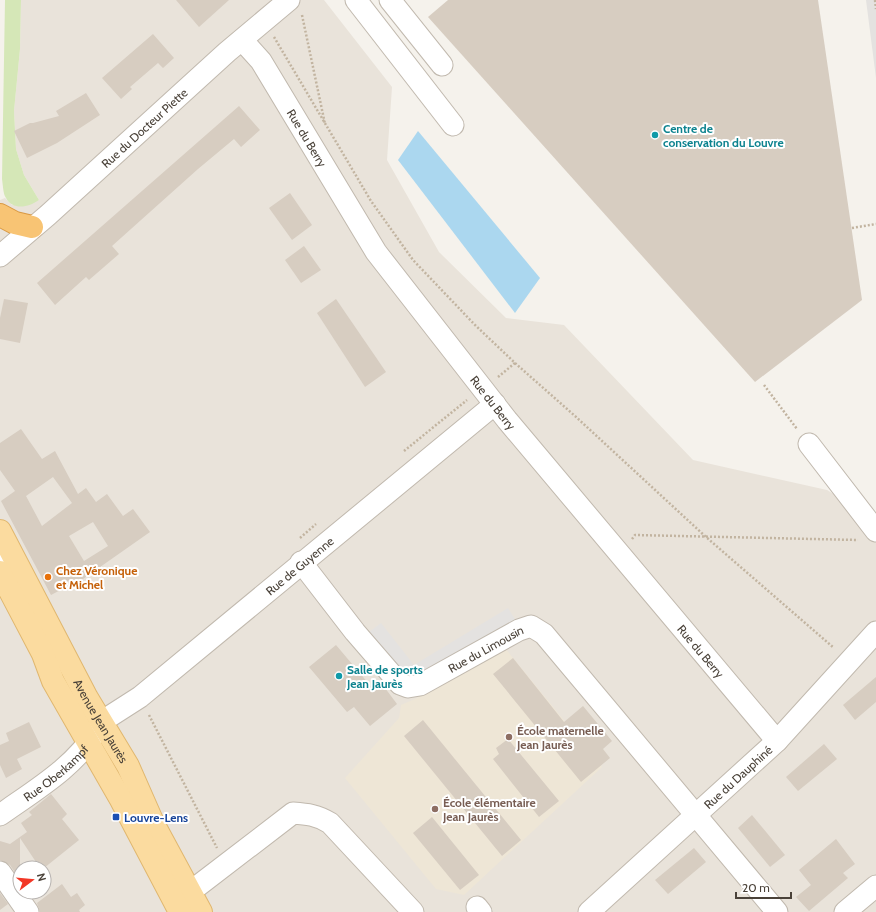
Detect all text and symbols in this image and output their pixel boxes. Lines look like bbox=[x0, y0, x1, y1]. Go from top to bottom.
street label: Rue du Docteur Piette bbox=[98, 85, 190, 171]
street label: Rue du Berry bbox=[284, 106, 330, 170]
place label: Centre de conservation du Louvre bbox=[663, 121, 784, 150]
marker: Centre de conservation du Louvre bbox=[650, 130, 660, 140]
street label: Rue du Berry bbox=[467, 372, 519, 433]
street label: Rue de Guyenne bbox=[262, 533, 336, 598]
place label: Chez Véronique et Michel bbox=[56, 563, 137, 592]
marker: Chez Véronique et Michel bbox=[43, 572, 53, 582]
street label: Rue du Berry bbox=[675, 621, 728, 681]
street label: Rue du Limousin bbox=[445, 622, 525, 676]
place label: Salle de sports Jean Jaurès bbox=[346, 662, 423, 691]
marker: Salle de sports Jean Jaurès bbox=[334, 671, 344, 681]
street label: Avenue Jean Jaurès bbox=[71, 676, 132, 765]
place label: École maternelle Jean Jaurès bbox=[516, 723, 604, 752]
marker: École maternelle Jean Jaurès bbox=[504, 732, 514, 742]
street label: Rue Oberkampf bbox=[20, 741, 91, 804]
street label: Rue du Dauphiné bbox=[700, 742, 775, 812]
place label: École élémentaire Jean Jaurès bbox=[442, 795, 536, 824]
marker: École élémentaire Jean Jaurès bbox=[430, 804, 440, 814]
place label: Louvre-Lens bbox=[124, 810, 188, 825]
marker: Louvre-Lens bbox=[111, 812, 121, 822]
north arrow bbox=[12, 860, 52, 900]
text: N bbox=[34, 872, 49, 883]
scale bar bbox=[736, 874, 791, 900]
text: 20 m bbox=[742, 880, 770, 895]

